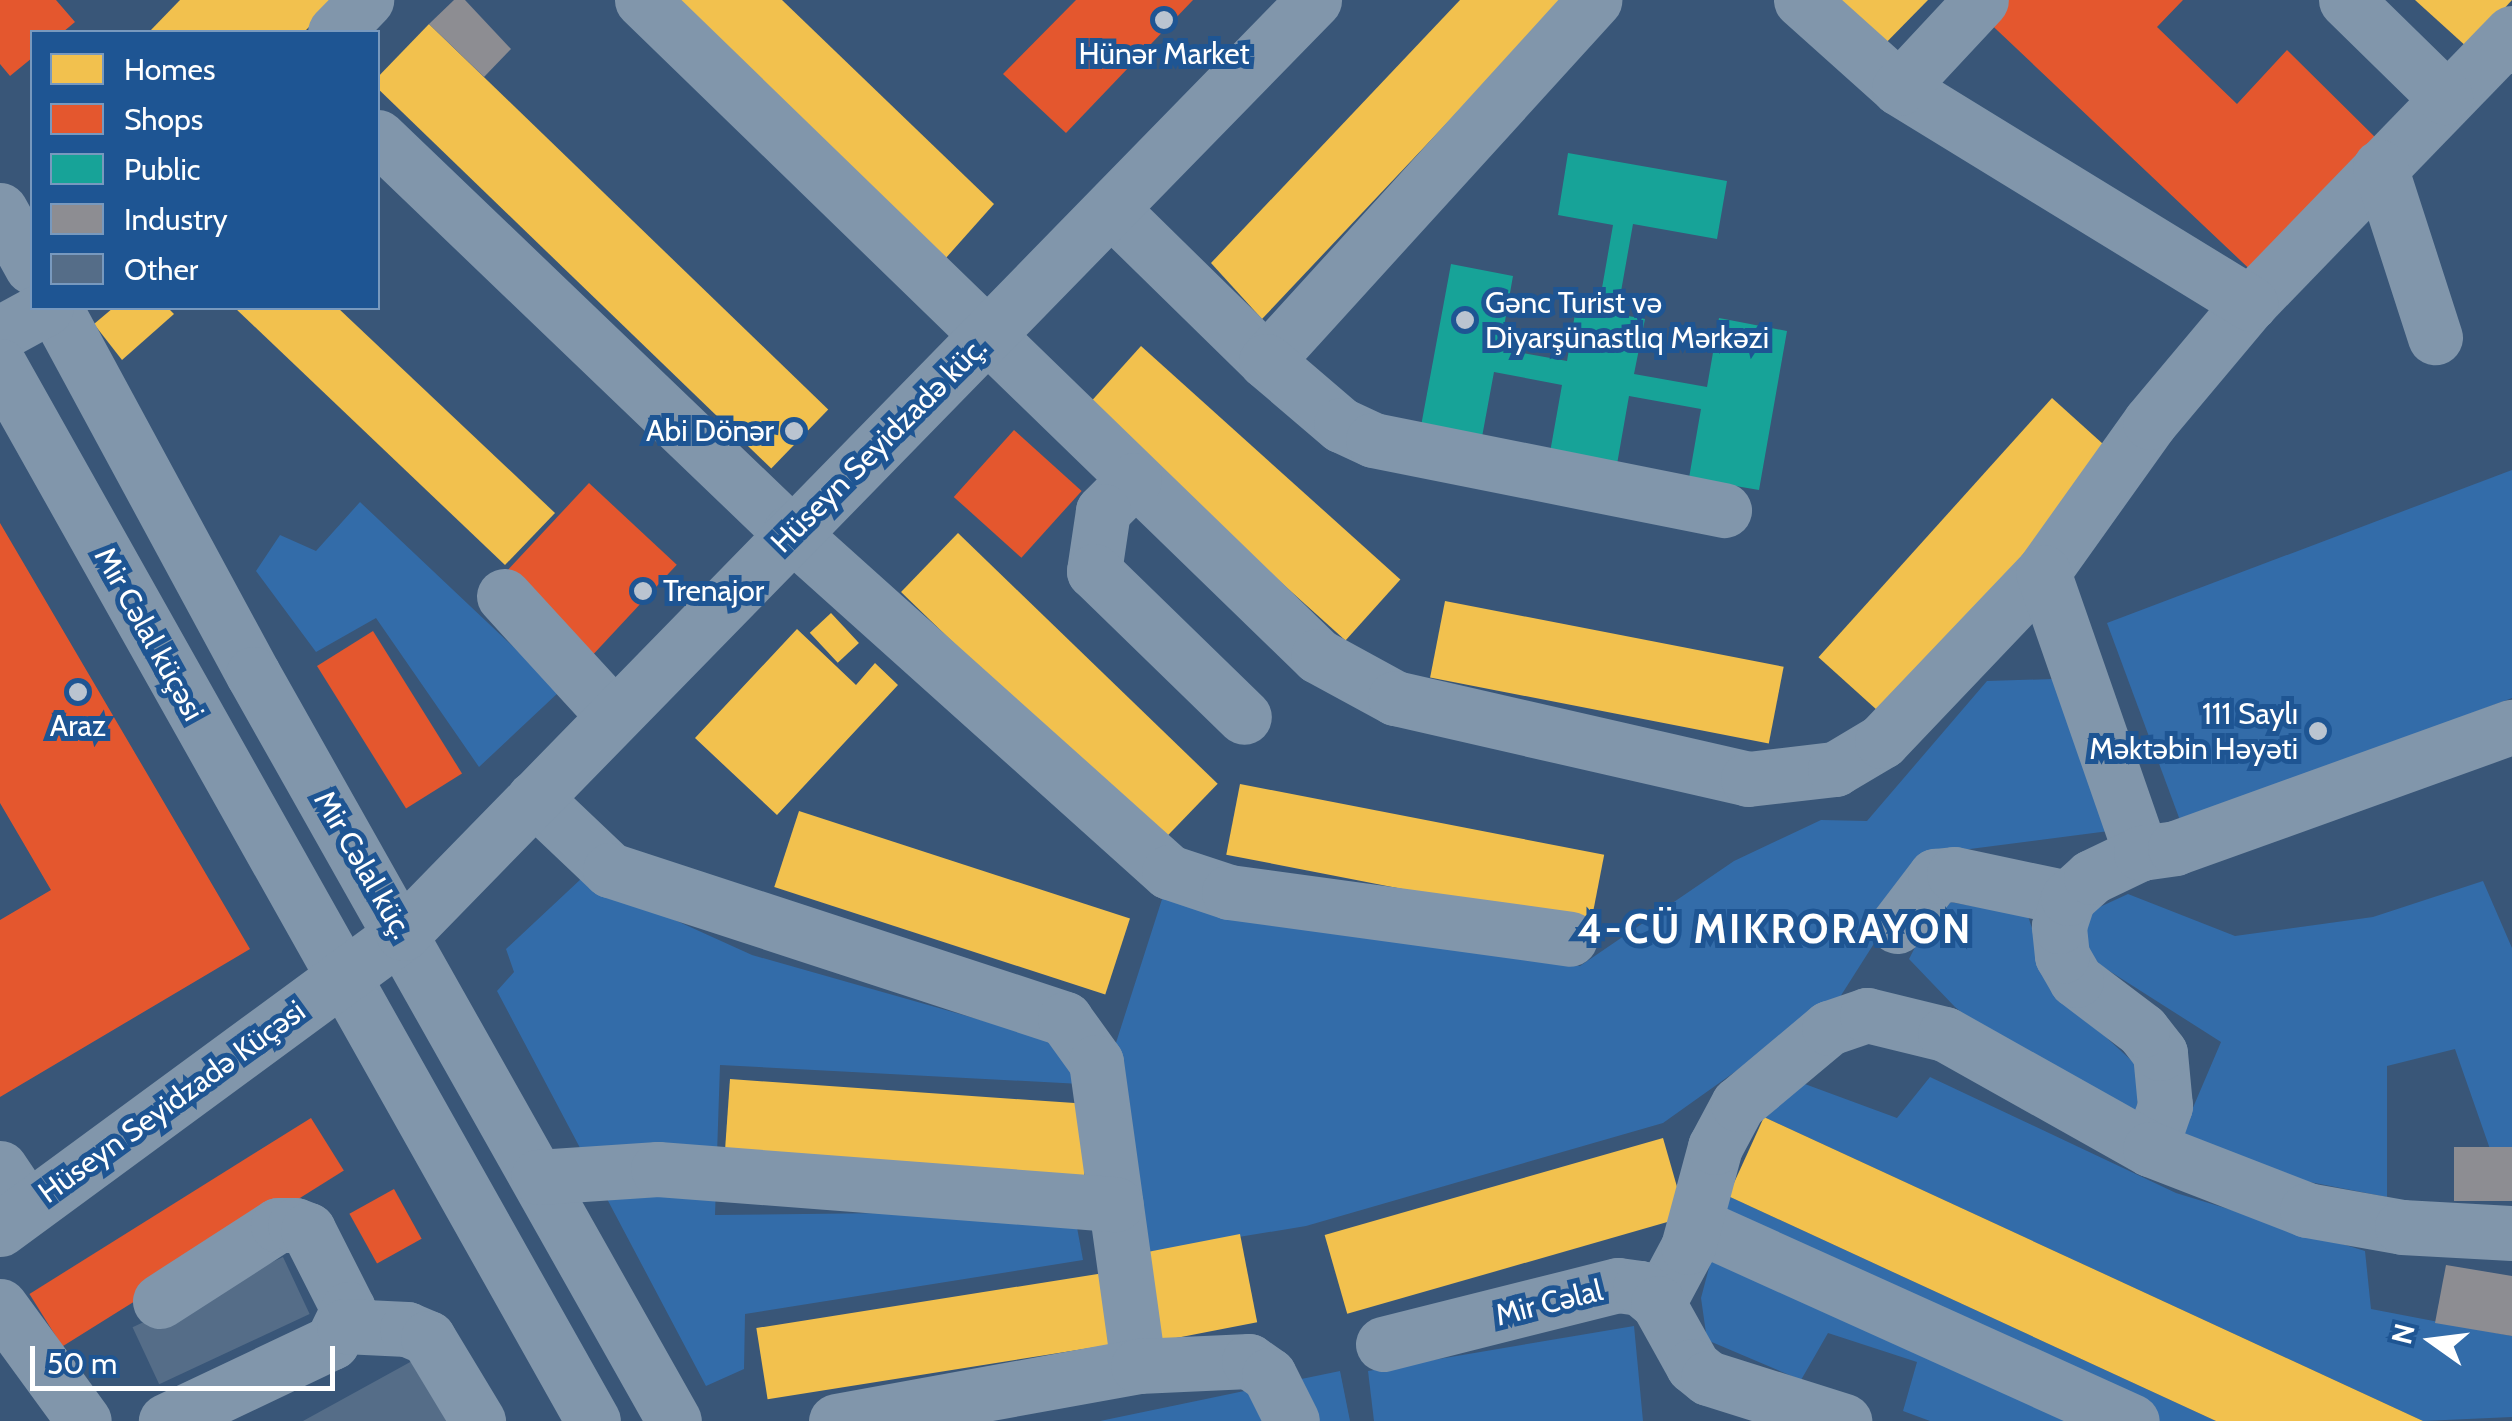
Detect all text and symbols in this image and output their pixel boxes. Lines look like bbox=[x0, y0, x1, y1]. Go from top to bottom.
marker: Hünər Market bbox=[1153, 9, 1175, 31]
legend bbox=[30, 30, 380, 310]
place label: Hünər Market bbox=[1078, 36, 1250, 72]
text: Homes bbox=[124, 51, 215, 88]
text: Shops bbox=[124, 101, 203, 138]
text: Public bbox=[124, 151, 200, 188]
text: Industry bbox=[124, 201, 228, 238]
text: Other bbox=[124, 251, 198, 288]
place label: Gənc Turist və Diyarşünastlıq Mərkəzi bbox=[1485, 285, 1769, 356]
marker: Gənc Turist və Diyarşünastlıq Mərkəzi bbox=[1454, 309, 1476, 331]
street label: Hüseyn Seyidzadə küç. bbox=[764, 330, 994, 560]
place label: Abi Dönər bbox=[646, 413, 774, 449]
marker: Abi Dönər bbox=[783, 420, 805, 442]
street label: Mir Cəlal küçəsi bbox=[87, 541, 211, 727]
place label: Trenajor bbox=[663, 573, 764, 609]
marker: Trenajor bbox=[632, 580, 654, 602]
marker: Araz bbox=[67, 681, 89, 703]
place label: 111 Saylı Məktəbin Həyəti bbox=[2089, 696, 2298, 766]
place label: Araz bbox=[50, 708, 106, 744]
marker: 111 Saylı Məktəbin Həyəti bbox=[2307, 720, 2329, 742]
street label: Mir Cəlal küç. bbox=[306, 785, 420, 945]
district label: 4-CÜ MIKRORAYON bbox=[1577, 905, 1973, 953]
street label: Hüseyn Seyidzadə Küçəsi bbox=[32, 993, 312, 1211]
street label: Mir Cəlal bbox=[1492, 1272, 1606, 1334]
north arrow bbox=[2382, 1291, 2482, 1391]
text: N bbox=[2384, 1320, 2422, 1347]
scale bar bbox=[35, 1326, 340, 1388]
text: 50 m bbox=[47, 1345, 117, 1382]

